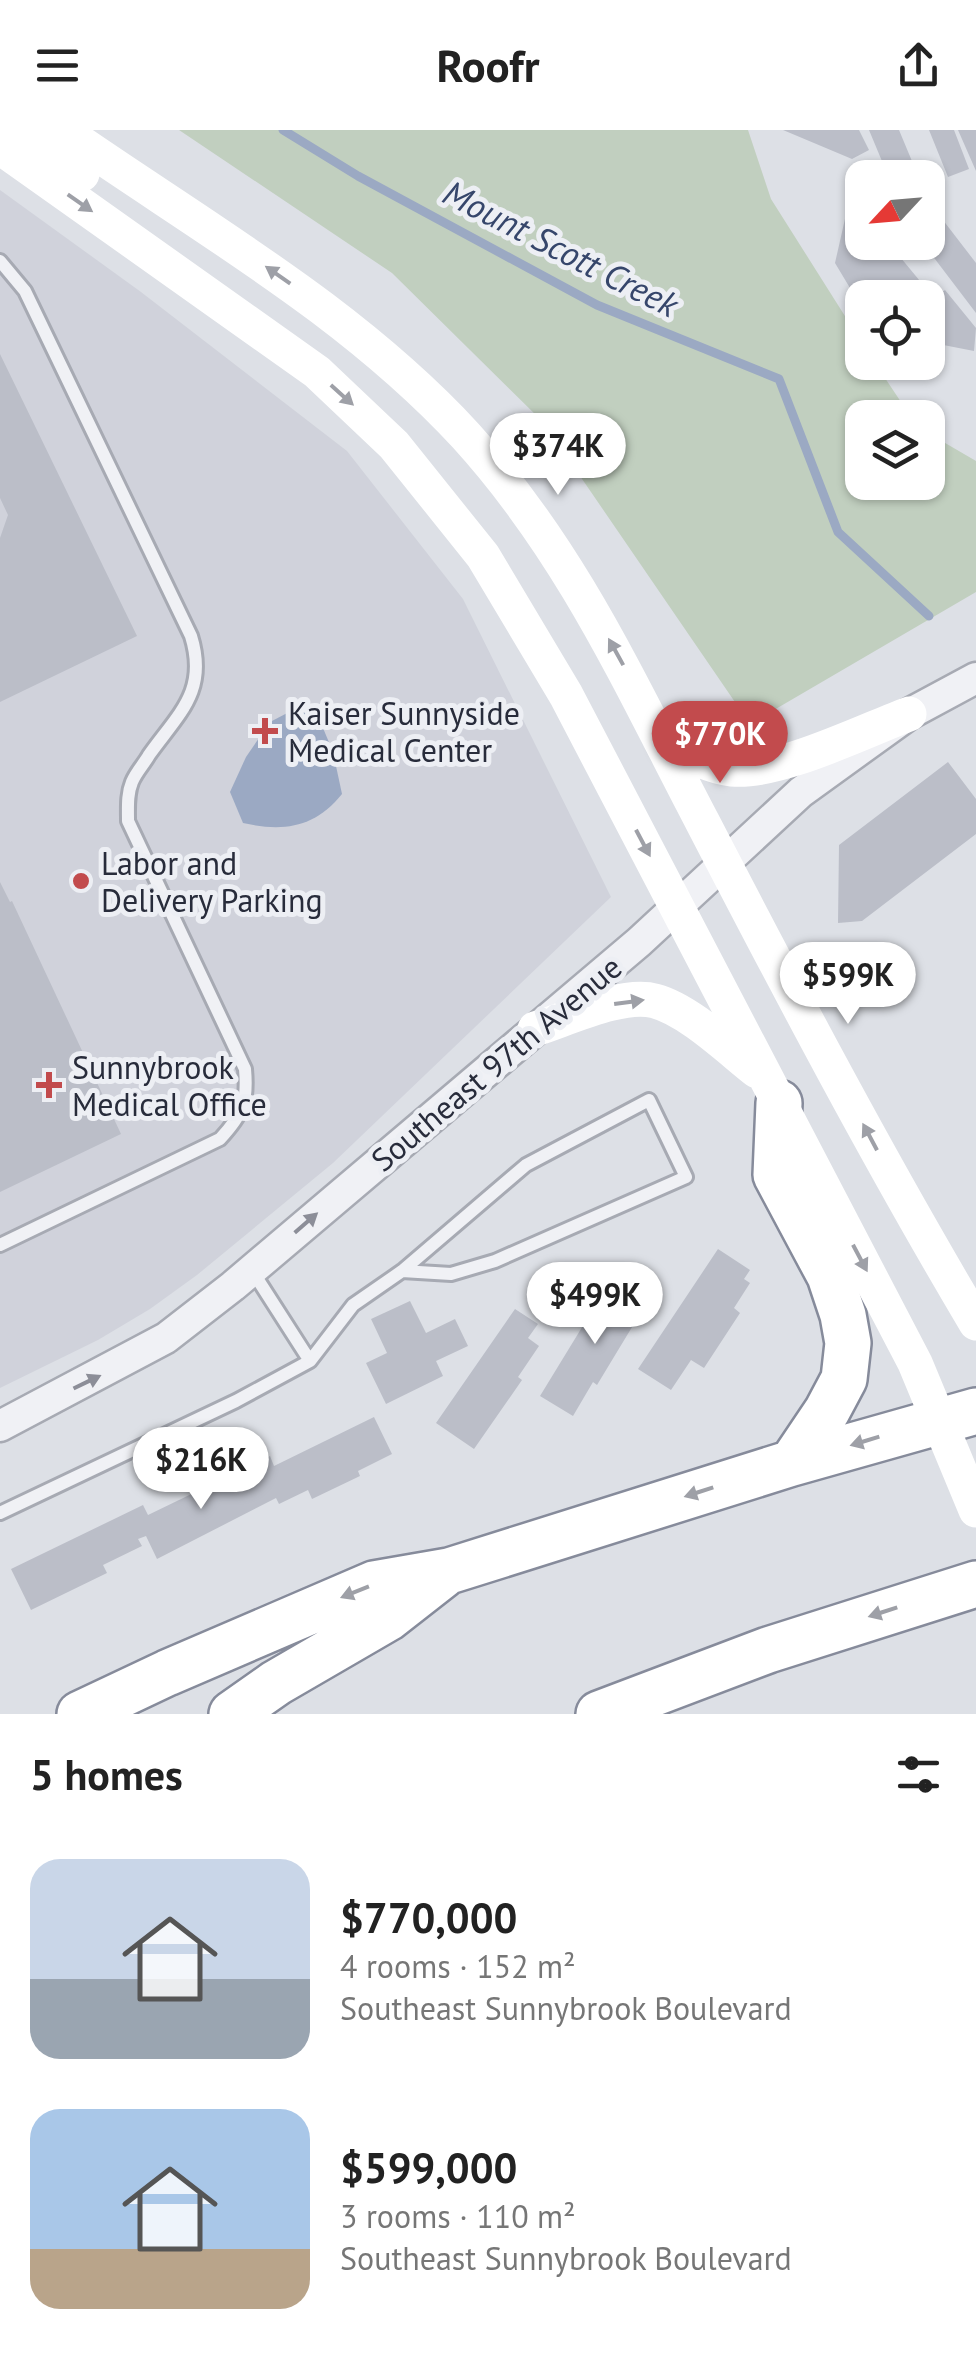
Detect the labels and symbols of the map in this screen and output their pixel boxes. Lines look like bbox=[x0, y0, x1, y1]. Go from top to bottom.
north arrow bbox=[845, 160, 945, 260]
water label: Mount Scott Creek bbox=[436, 169, 687, 328]
one-way arrow bbox=[67, 192, 93, 212]
one-way arrow bbox=[265, 266, 292, 285]
one-way arrow bbox=[329, 383, 354, 405]
pin: $374K bbox=[488, 413, 628, 498]
one-way arrow bbox=[608, 638, 625, 667]
place label: Kaiser Sunnyside Medical Center bbox=[288, 692, 520, 771]
pin: $770K bbox=[650, 701, 790, 786]
marker: Kaiser Sunnyside Medical Center bbox=[252, 718, 278, 744]
one-way arrow bbox=[634, 829, 651, 858]
place label: Labor and Delivery Parking bbox=[101, 842, 323, 921]
marker: Labor and Delivery Parking bbox=[70, 870, 92, 892]
pin: $599K bbox=[778, 942, 918, 1027]
street label: Southeast 97th Avenue bbox=[362, 946, 630, 1180]
one-way arrow bbox=[613, 994, 645, 1010]
place label: Sunnybrook Medical Office bbox=[72, 1046, 267, 1125]
marker: Sunnybrook Medical Office bbox=[36, 1072, 62, 1098]
one-way arrow bbox=[862, 1122, 879, 1151]
one-way arrow bbox=[293, 1213, 318, 1235]
one-way arrow bbox=[851, 1243, 868, 1272]
pin: $499K bbox=[525, 1262, 665, 1347]
one-way arrow bbox=[73, 1374, 102, 1391]
pin: $216K bbox=[131, 1427, 271, 1512]
one-way arrow bbox=[849, 1434, 880, 1449]
one-way arrow bbox=[683, 1486, 713, 1501]
one-way arrow bbox=[339, 1585, 369, 1601]
one-way arrow bbox=[867, 1606, 897, 1621]

